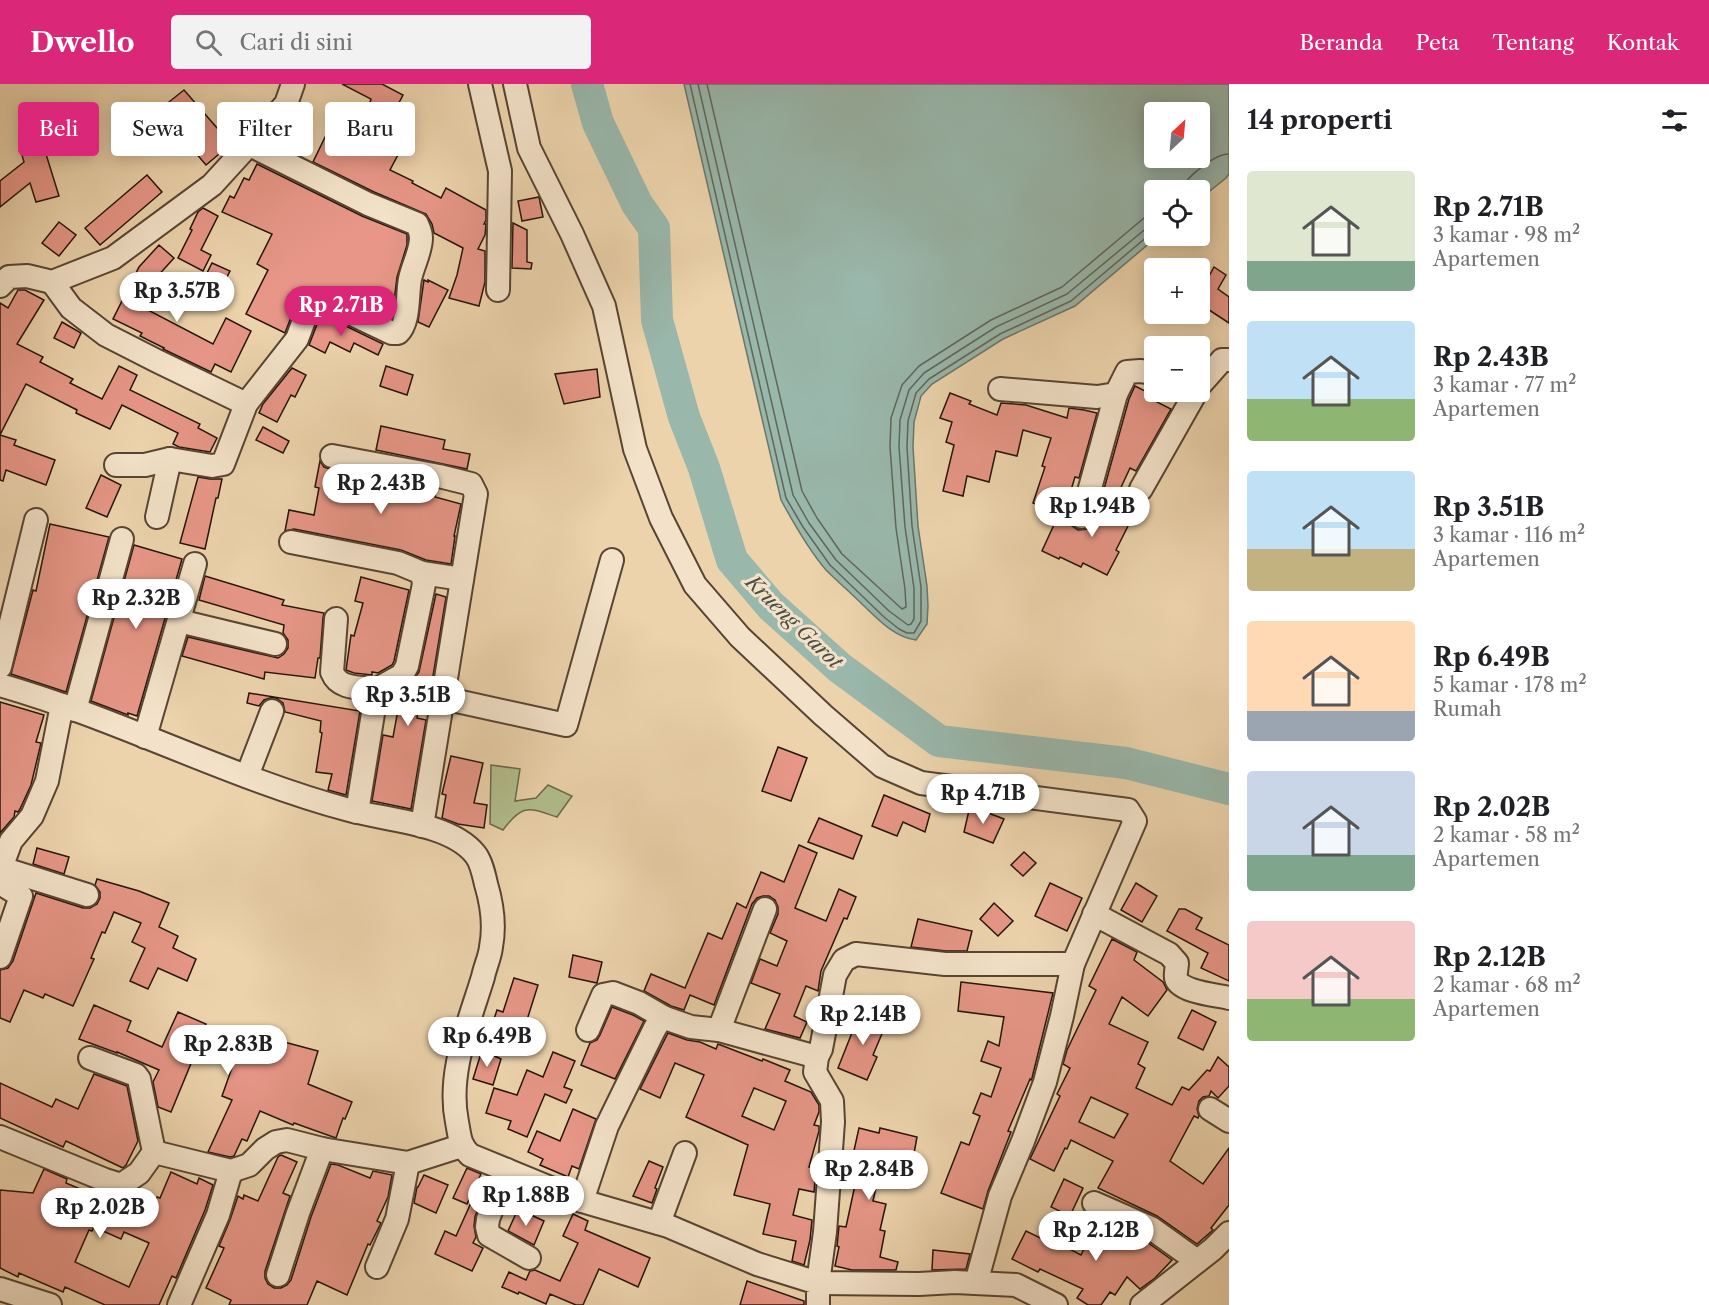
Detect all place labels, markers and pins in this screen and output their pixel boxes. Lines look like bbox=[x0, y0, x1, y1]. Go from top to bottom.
pin: Rp 3.57B bbox=[115, 272, 239, 323]
pin: Rp 2.71B bbox=[279, 286, 403, 337]
pin: Rp 2.43B bbox=[319, 464, 443, 515]
pin: Rp 1.94B bbox=[1030, 487, 1154, 538]
pin: Rp 2.32B bbox=[74, 579, 198, 630]
pin: Rp 3.51B bbox=[346, 676, 470, 727]
pin: Rp 4.71B bbox=[921, 774, 1045, 825]
pin: Rp 2.14B bbox=[801, 995, 925, 1046]
pin: Rp 6.49B bbox=[425, 1017, 549, 1068]
pin: Rp 2.83B bbox=[166, 1025, 290, 1076]
pin: Rp 2.84B bbox=[807, 1150, 931, 1201]
pin: Rp 1.88B bbox=[464, 1176, 588, 1227]
pin: Rp 2.02B bbox=[38, 1188, 162, 1239]
pin: Rp 2.12B bbox=[1034, 1211, 1158, 1262]

